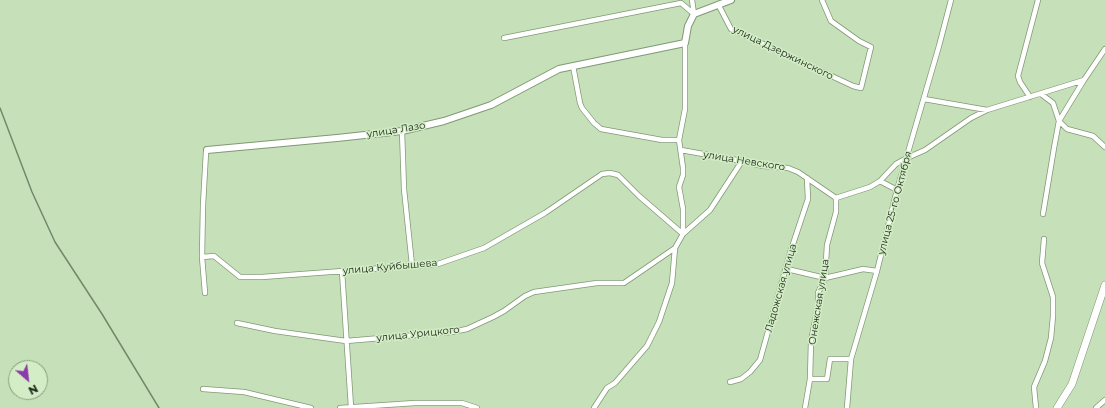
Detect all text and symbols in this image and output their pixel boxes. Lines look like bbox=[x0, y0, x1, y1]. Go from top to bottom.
street label: улица Дзержинского bbox=[731, 23, 835, 83]
street label: улица Лазо bbox=[366, 119, 426, 141]
street label: улица Невского bbox=[702, 149, 786, 173]
street label: улица 25-го Октября bbox=[875, 150, 915, 256]
street label: Ладожская улица bbox=[763, 242, 799, 334]
street label: улица Куйбышева bbox=[342, 257, 438, 277]
street label: Онежская улица bbox=[806, 258, 832, 346]
street label: улица Урицкого bbox=[376, 324, 460, 344]
north arrow bbox=[8, 360, 48, 400]
text: N bbox=[26, 381, 40, 398]

